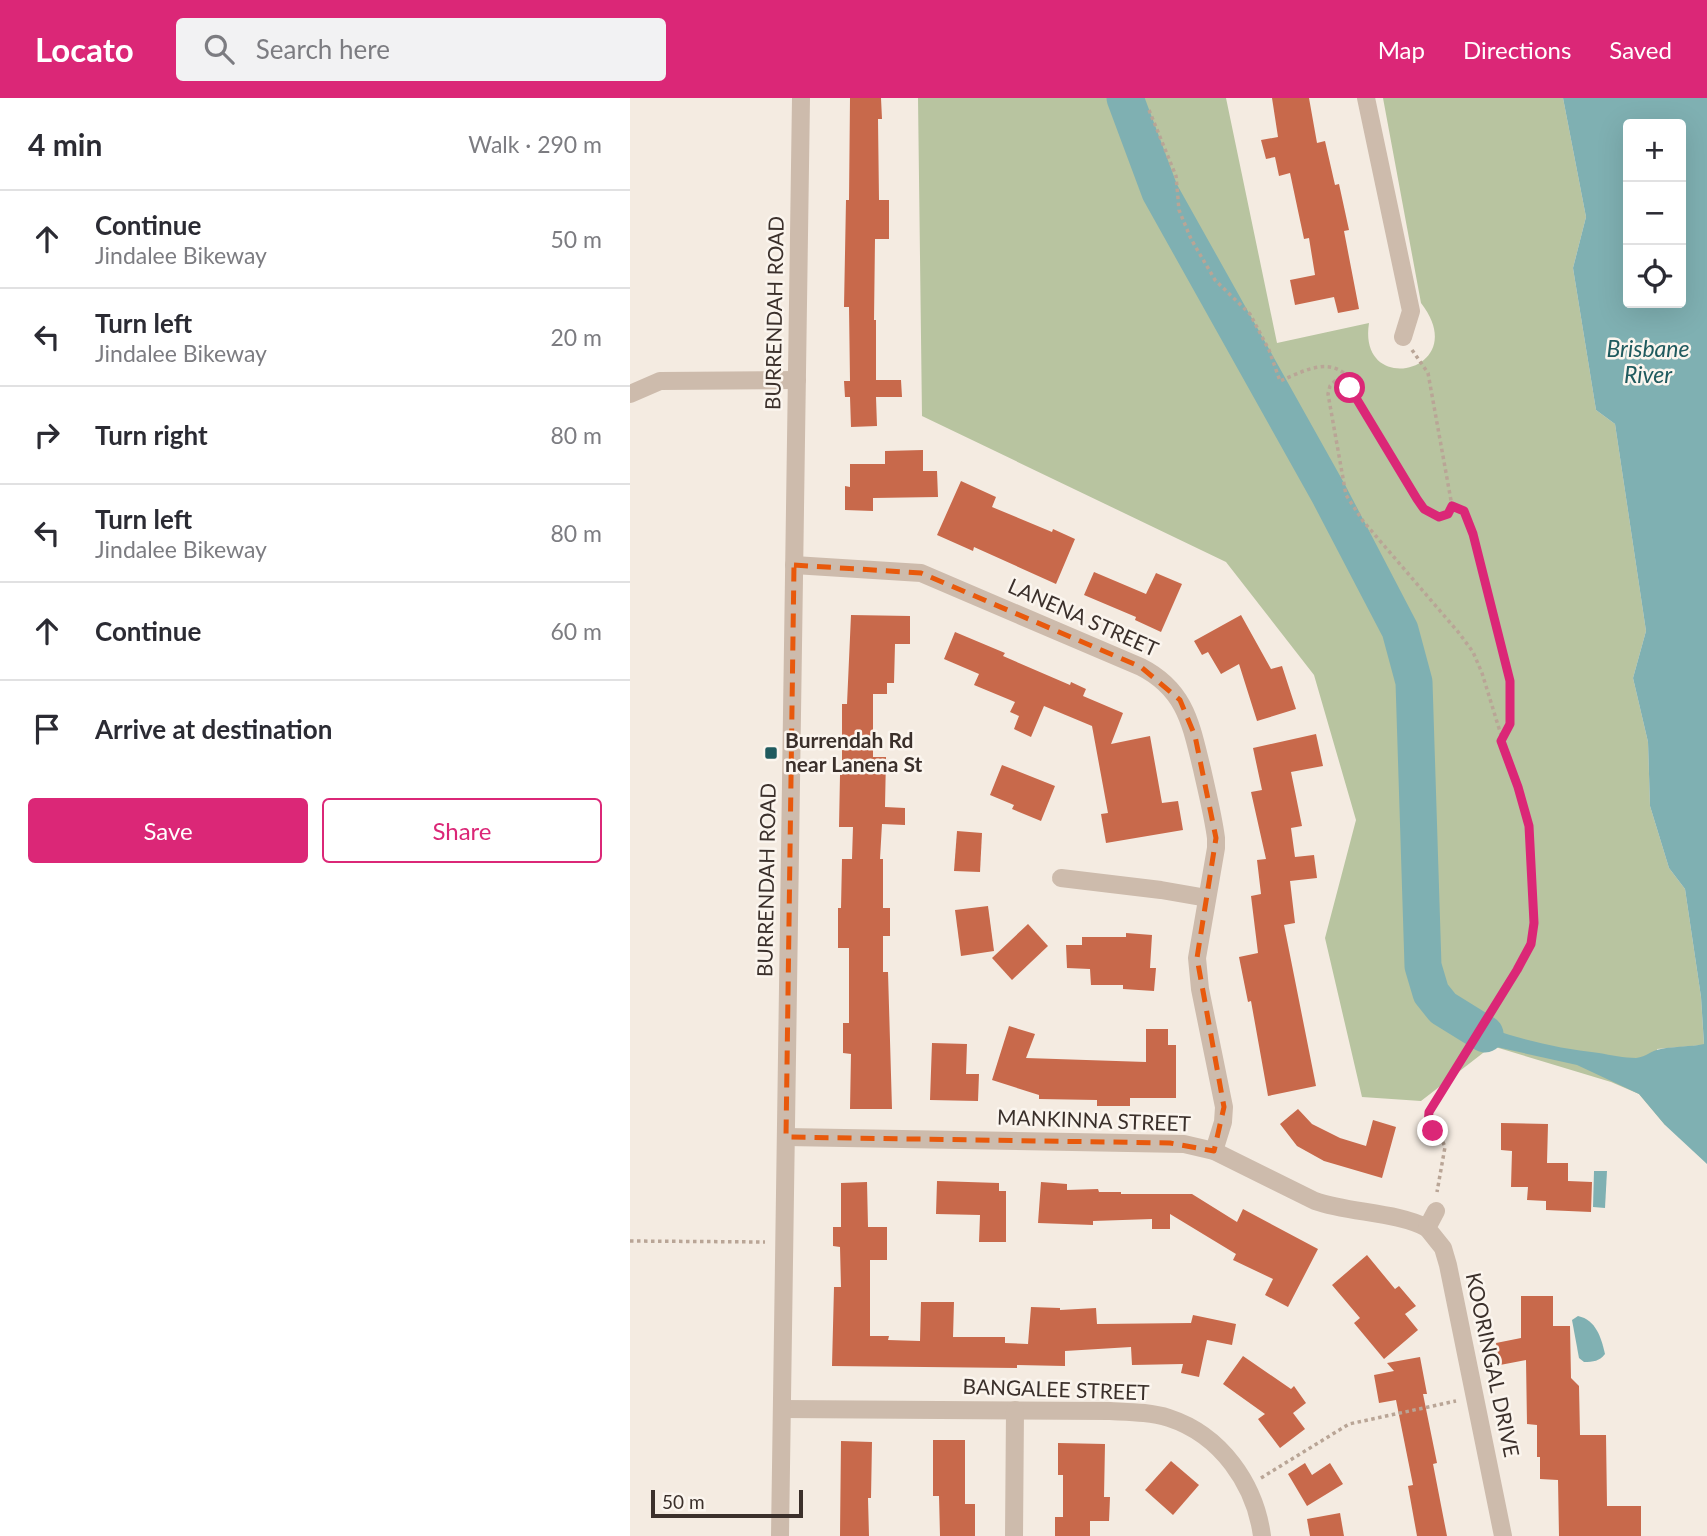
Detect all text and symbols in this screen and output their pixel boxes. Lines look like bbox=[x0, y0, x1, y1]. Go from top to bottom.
search box bbox=[176, 18, 666, 81]
text: Locato bbox=[35, 29, 134, 69]
icon: search bbox=[200, 30, 238, 68]
text: Search here bbox=[256, 33, 390, 65]
text: Map bbox=[1378, 35, 1425, 64]
text: Directions bbox=[1463, 35, 1571, 64]
text: Saved bbox=[1609, 35, 1672, 64]
map controls bbox=[1623, 119, 1686, 308]
button: + bbox=[1623, 119, 1686, 182]
text: 4 min bbox=[28, 126, 102, 162]
text: Walk · 290 m bbox=[468, 130, 602, 158]
button: − bbox=[1623, 182, 1686, 245]
text: Continue bbox=[95, 209, 201, 241]
street label: BURRENDAH ROAD bbox=[759, 216, 788, 410]
icon: ahead bbox=[28, 220, 66, 258]
text: 50 m bbox=[551, 225, 602, 253]
text: Jindalee Bikeway bbox=[95, 241, 267, 269]
button: locate bbox=[1623, 245, 1686, 308]
text: Turn left bbox=[95, 307, 192, 339]
icon: left bbox=[28, 318, 66, 356]
text: 20 m bbox=[551, 323, 602, 351]
water label: Brisbane River bbox=[1606, 334, 1690, 388]
text: Jindalee Bikeway bbox=[95, 339, 267, 367]
route start bbox=[1334, 372, 1365, 403]
icon: right bbox=[28, 416, 66, 454]
text: Turn right bbox=[95, 419, 208, 451]
text: 80 m bbox=[551, 421, 602, 449]
text: Turn left bbox=[95, 503, 192, 535]
icon: left bbox=[28, 514, 66, 552]
text: 80 m bbox=[551, 519, 602, 547]
text: Jindalee Bikeway bbox=[95, 535, 267, 563]
street label: LANENA STREET bbox=[1005, 572, 1163, 661]
icon: ahead bbox=[28, 612, 66, 650]
text: Continue bbox=[95, 615, 201, 647]
text: 60 m bbox=[551, 617, 602, 645]
icon: arrive bbox=[28, 710, 66, 748]
text: Arrive at destination bbox=[95, 713, 332, 745]
place label: Burrendah Rd near Lanena St bbox=[785, 727, 922, 776]
marker: Burrendah Rd near Lanena St bbox=[763, 745, 779, 761]
street label: BURRENDAH ROAD bbox=[751, 783, 780, 977]
button: Save bbox=[28, 798, 308, 863]
button: Share bbox=[322, 798, 602, 863]
street label: MANKINNA STREET bbox=[997, 1104, 1192, 1135]
route end bbox=[1417, 1115, 1448, 1146]
street label: KOORINGAL DRIVE bbox=[1462, 1270, 1525, 1459]
street label: BANGALEE STREET bbox=[962, 1373, 1151, 1404]
scale bar bbox=[651, 1487, 803, 1519]
text: 50 m bbox=[662, 1490, 705, 1513]

